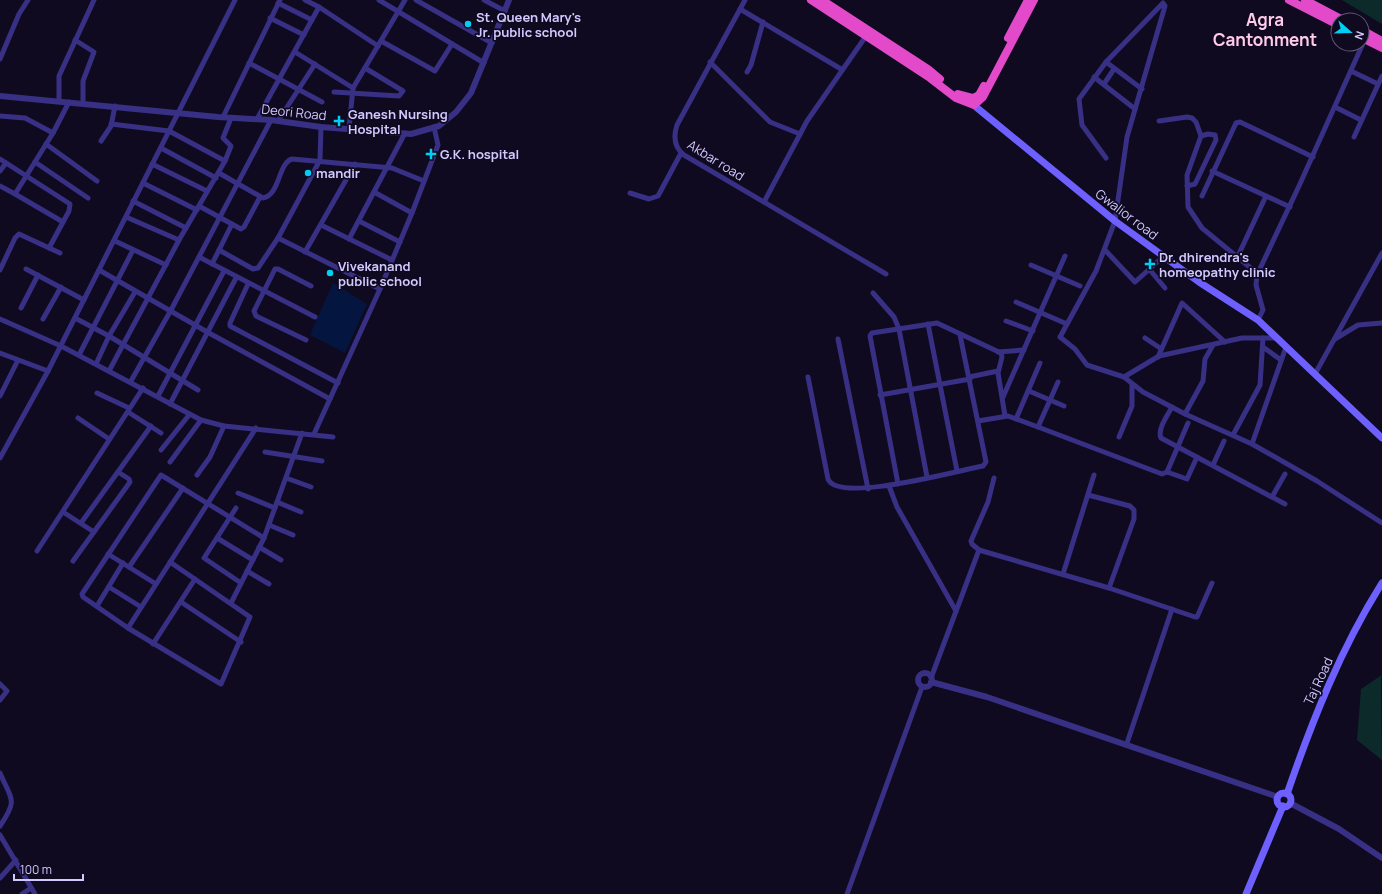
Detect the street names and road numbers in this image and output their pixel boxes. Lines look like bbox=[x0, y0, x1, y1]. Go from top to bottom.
street label: Deori Road bbox=[261, 100, 327, 124]
street label: Akbar road bbox=[684, 135, 748, 185]
street label: Gwalior road bbox=[1092, 184, 1162, 244]
street label: Taj Road bbox=[1299, 654, 1337, 708]

